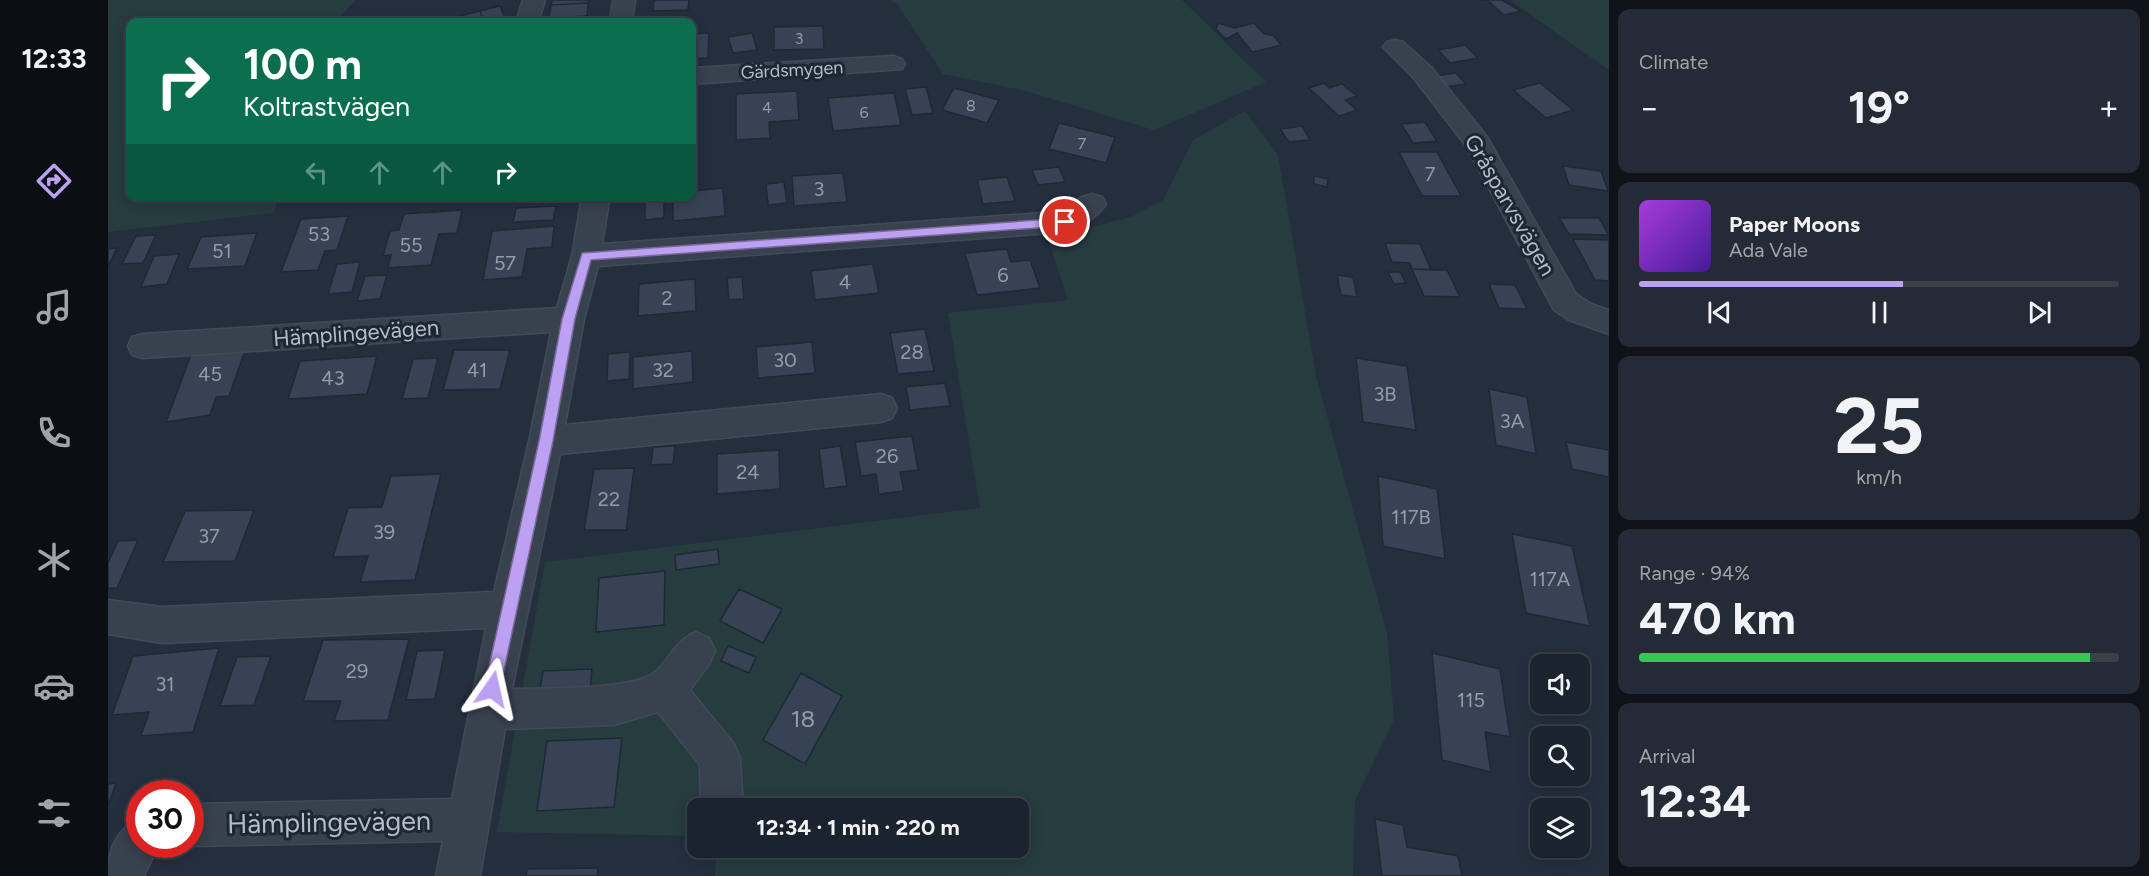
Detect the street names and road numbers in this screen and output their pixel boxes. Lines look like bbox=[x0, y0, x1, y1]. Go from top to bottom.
street label: Gärdsmygen bbox=[740, 56, 844, 84]
street label: Gråsparvsvägen bbox=[1459, 129, 1561, 281]
street label: Hämplingevägen bbox=[272, 314, 440, 352]
street label: Hämplingevägen bbox=[227, 804, 431, 840]

